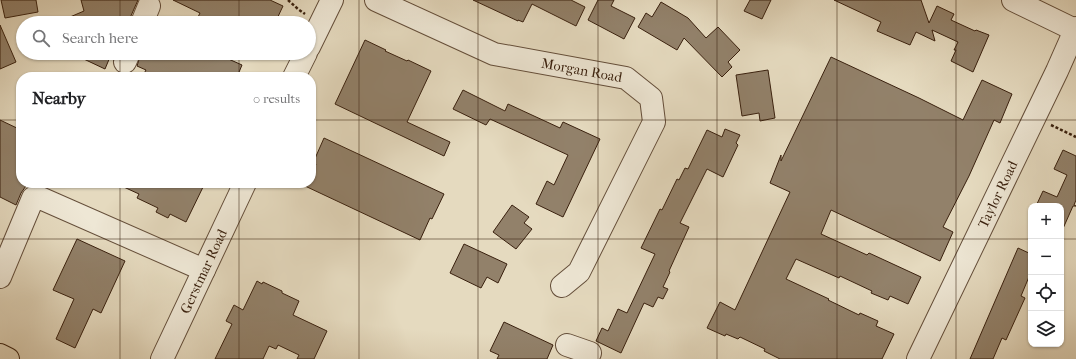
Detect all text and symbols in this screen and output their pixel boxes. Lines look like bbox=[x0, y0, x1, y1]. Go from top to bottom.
search box bbox=[16, 16, 316, 60]
icon: search bbox=[30, 27, 52, 49]
text: Search here bbox=[62, 29, 138, 47]
street label: Morgan Road bbox=[540, 55, 624, 86]
text: Nearby bbox=[32, 88, 86, 108]
text: 0 results bbox=[253, 91, 300, 106]
street label: Taylor Road bbox=[975, 158, 1022, 231]
map controls bbox=[1028, 203, 1064, 347]
button: + bbox=[1028, 203, 1064, 239]
street label: Gerstmar Road bbox=[177, 226, 231, 316]
button: − bbox=[1028, 239, 1064, 275]
button: locate bbox=[1028, 275, 1064, 311]
button: layers bbox=[1028, 311, 1064, 347]

